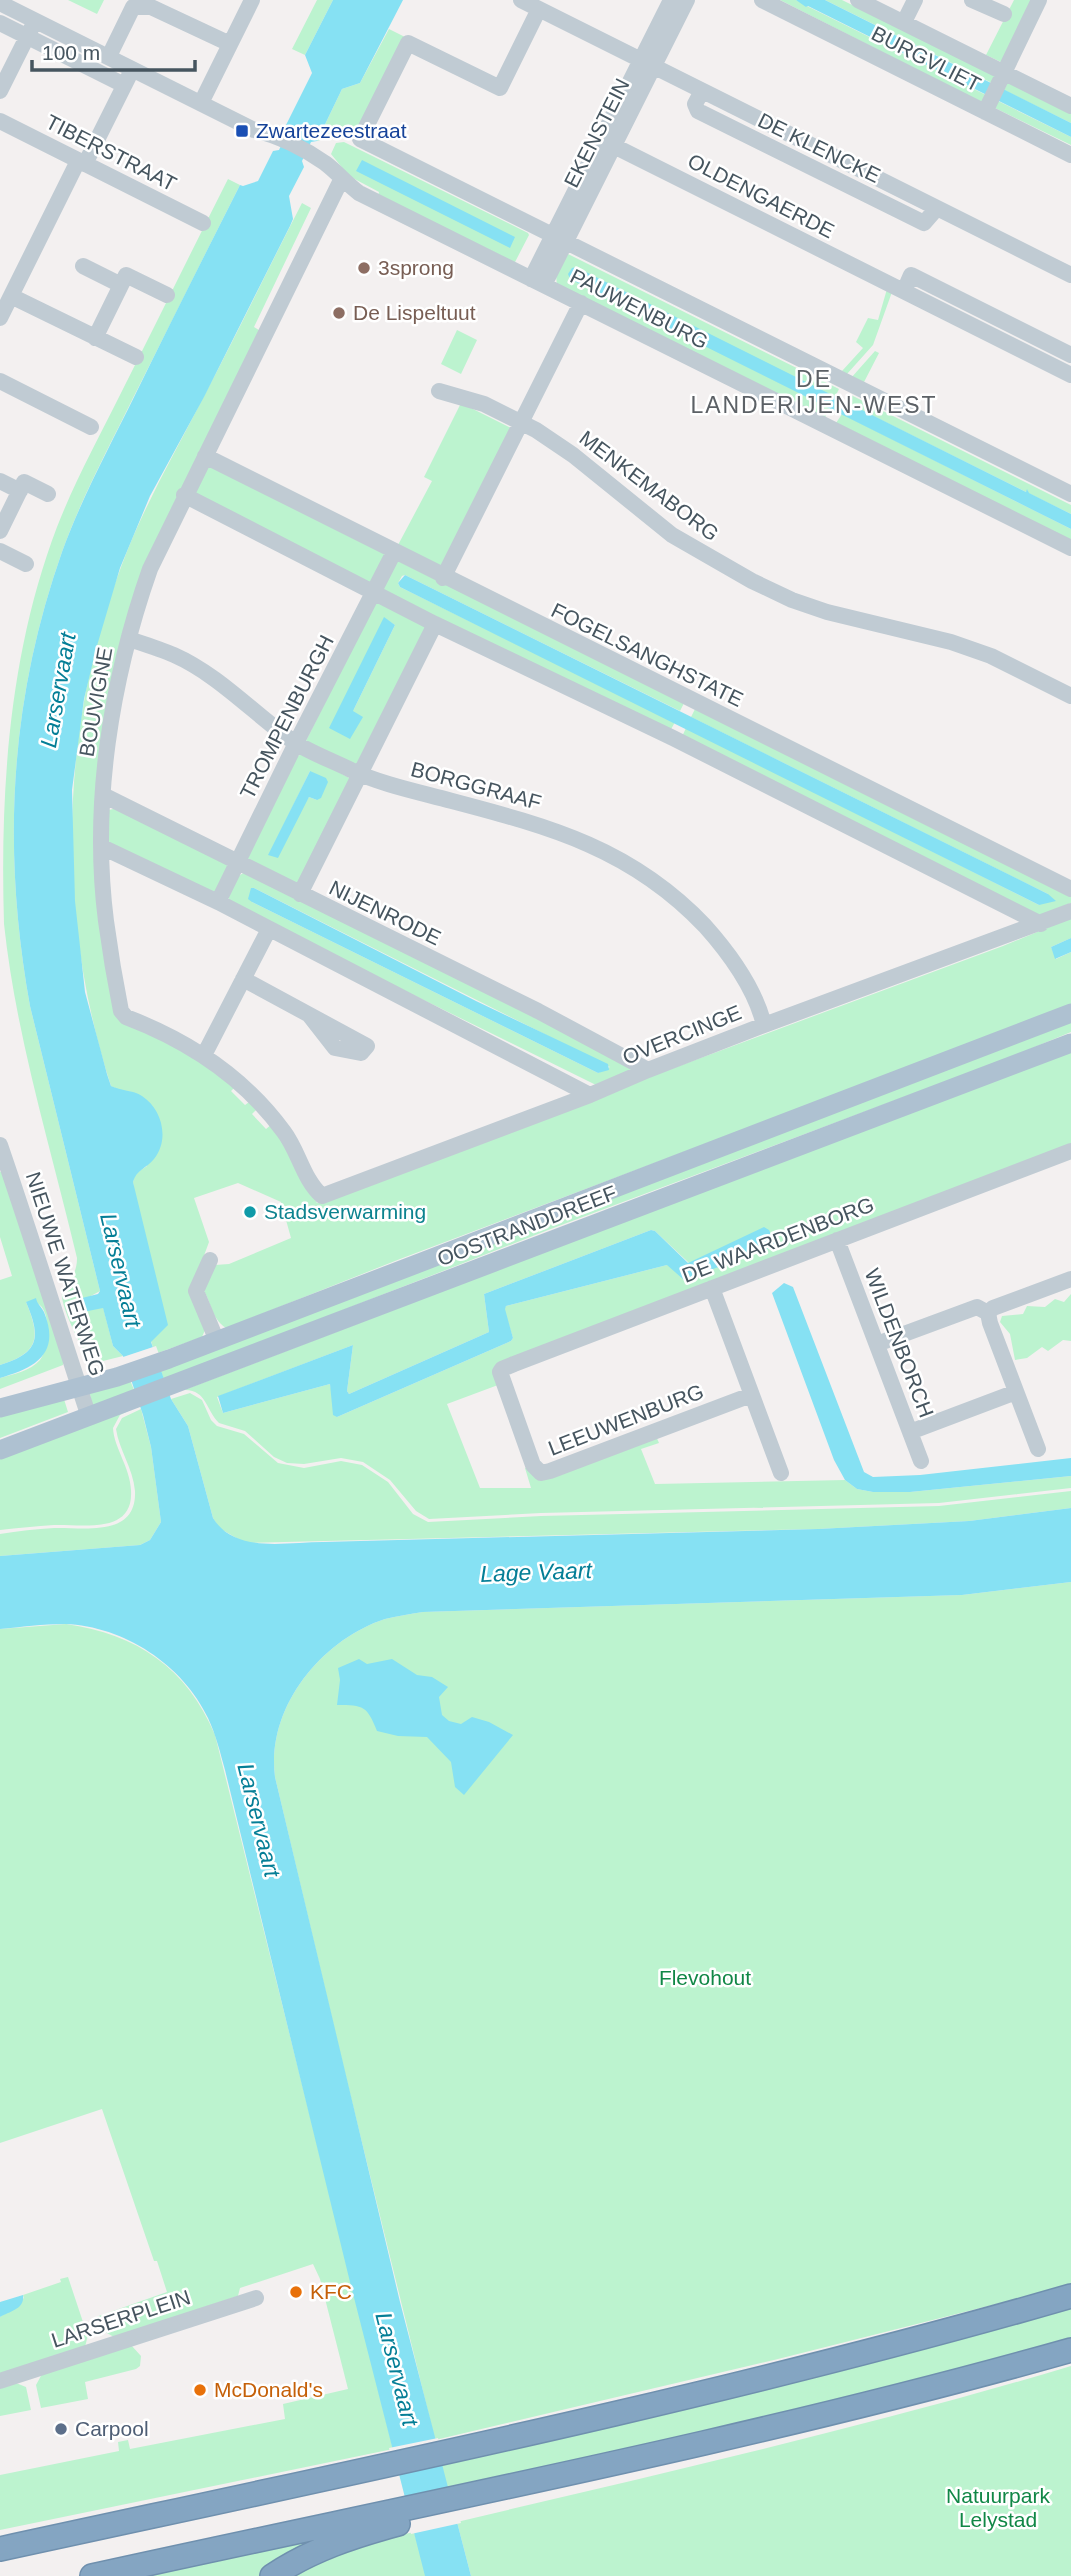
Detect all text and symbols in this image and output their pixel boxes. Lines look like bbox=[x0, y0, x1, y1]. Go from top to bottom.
street label: BURGVLIET bbox=[868, 21, 985, 96]
scale bar bbox=[32, 28, 194, 72]
text: 100 m bbox=[42, 41, 100, 64]
street label: EKENSTEIN bbox=[559, 75, 634, 191]
street label: DE KLENCKE bbox=[754, 108, 884, 187]
street label: TIBERSTRAAT bbox=[42, 110, 180, 195]
place label: Zwartezeestraat bbox=[256, 119, 407, 142]
marker: Zwartezeestraat bbox=[234, 123, 250, 139]
street label: OLDENGAERDE bbox=[684, 149, 838, 242]
place label: 3sprong bbox=[378, 256, 454, 279]
marker: 3sprong bbox=[356, 260, 372, 276]
street label: PAUWENBURG bbox=[567, 264, 712, 353]
place label: De Lispeltuut bbox=[353, 301, 476, 324]
marker: De Lispeltuut bbox=[331, 305, 347, 321]
district label: DE LANDERIJEN-WEST bbox=[690, 366, 938, 418]
street label: MENKEMABORG bbox=[575, 426, 723, 545]
street label: FOGELSANGHSTATE bbox=[548, 598, 747, 711]
water label: Larservaart bbox=[35, 629, 81, 750]
street label: TROMPENBURGH bbox=[235, 631, 338, 803]
street label: BOUVIGNE bbox=[75, 645, 116, 758]
street label: BORGGRAAF bbox=[408, 757, 544, 814]
street label: NIJENRODE bbox=[326, 876, 445, 949]
street label: OVERCINGE bbox=[619, 1000, 745, 1069]
street label: NIEUWE WATERWEG bbox=[22, 1169, 109, 1379]
street label: OOSTRANDDREEF bbox=[434, 1181, 620, 1270]
street label: DE WAARDENBORG bbox=[679, 1192, 877, 1287]
place label: Stadsverwarming bbox=[264, 1200, 426, 1223]
marker: Stadsverwarming bbox=[242, 1204, 258, 1220]
water label: Larservaart bbox=[95, 1210, 147, 1331]
street label: WILDENBORCH bbox=[861, 1265, 938, 1420]
street label: LEEUWENBURG bbox=[545, 1379, 707, 1460]
water label: Lage Vaart bbox=[480, 1557, 594, 1587]
water label: Larservaart bbox=[232, 1760, 286, 1881]
park label: Flevohout bbox=[659, 1966, 751, 1989]
place label: KFC bbox=[310, 2280, 352, 2303]
marker: KFC bbox=[288, 2284, 304, 2300]
street label: LARSERPLEIN bbox=[48, 2285, 193, 2352]
water label: Larservaart bbox=[370, 2309, 424, 2430]
place label: McDonald's bbox=[214, 2378, 323, 2401]
marker: McDonald's bbox=[192, 2382, 208, 2398]
place label: Carpool bbox=[75, 2417, 149, 2440]
marker: Carpool bbox=[53, 2421, 69, 2437]
park label: Natuurpark Lelystad bbox=[946, 2484, 1050, 2531]

